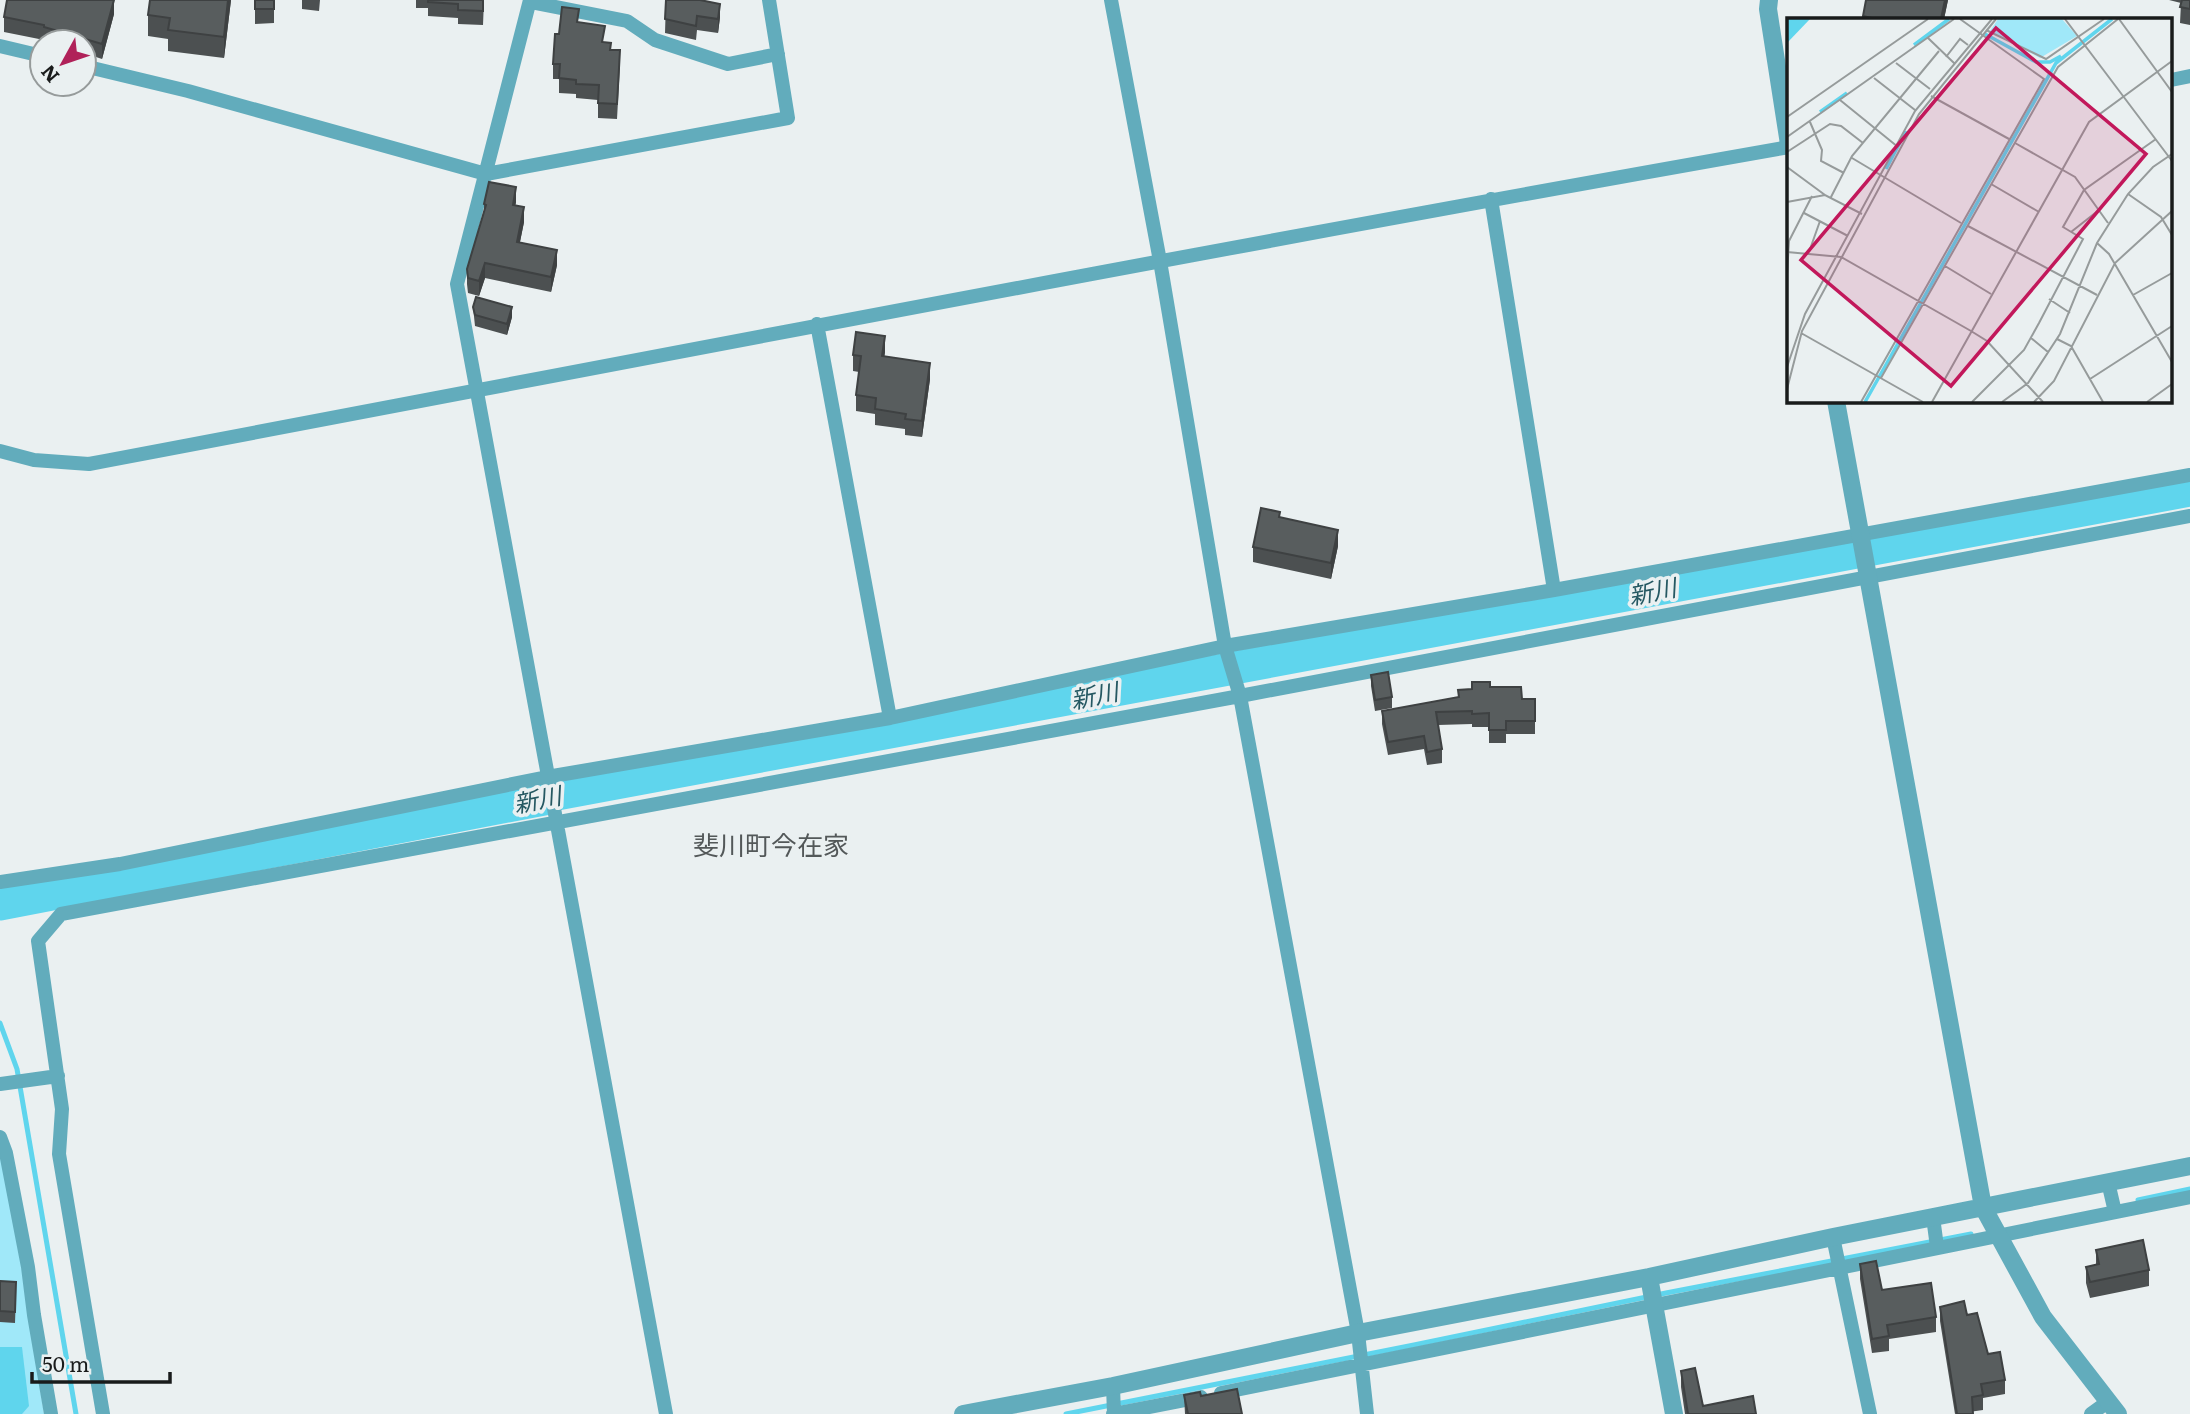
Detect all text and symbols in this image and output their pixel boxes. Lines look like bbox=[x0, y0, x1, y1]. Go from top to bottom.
inset map bbox=[1787, 18, 2172, 402]
north arrow bbox=[28, 28, 98, 98]
text: N bbox=[33, 59, 65, 90]
water label: 新川 bbox=[1625, 568, 1682, 612]
water label: 新川 bbox=[1067, 672, 1124, 716]
water label: 新川 bbox=[510, 776, 567, 820]
district label: 斐川町今在家 bbox=[693, 824, 849, 863]
scale bar bbox=[32, 1340, 170, 1384]
text: 50 m bbox=[42, 1347, 89, 1378]

